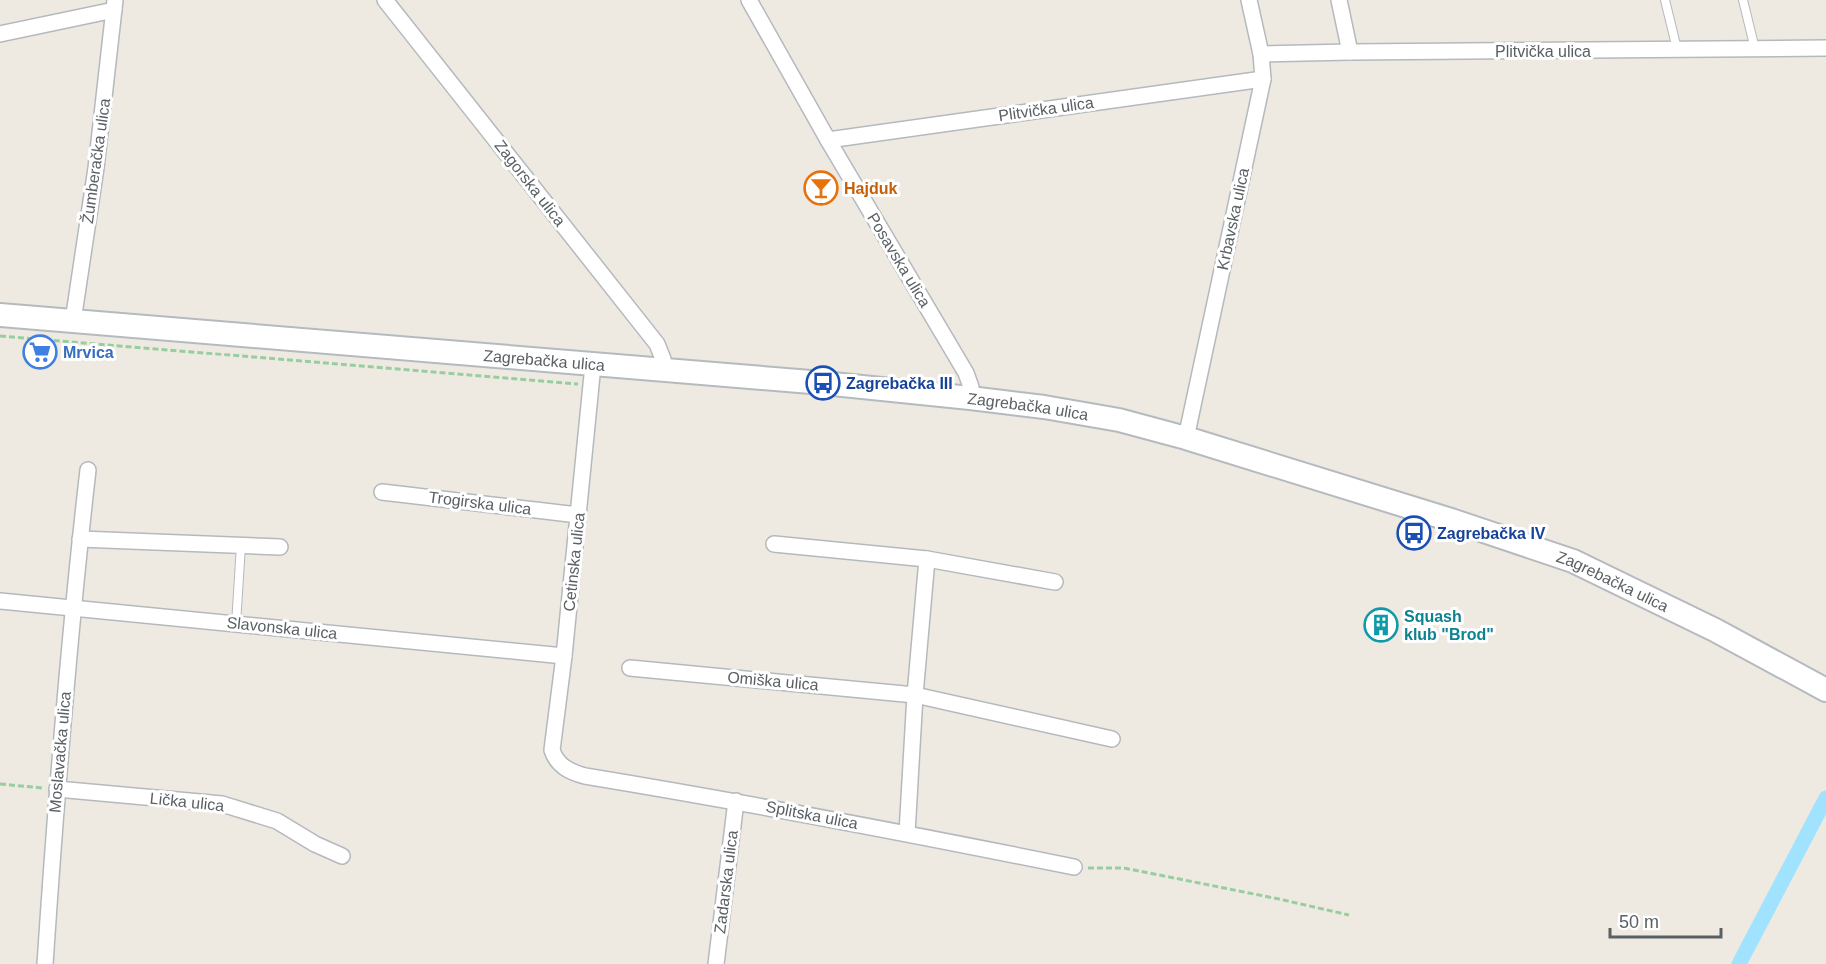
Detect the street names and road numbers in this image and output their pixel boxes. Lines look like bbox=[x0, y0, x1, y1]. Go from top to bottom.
street label: Plitvička ulica bbox=[1495, 43, 1591, 60]
street label: Plitvička ulica bbox=[997, 94, 1095, 124]
street label: Žumberačka ulica bbox=[78, 97, 113, 225]
street label: Zagorska ulica bbox=[491, 137, 569, 229]
street label: Krbavska ulica bbox=[1214, 166, 1252, 272]
street label: Posavska ulica bbox=[864, 210, 934, 310]
street label: Zagrebačka ulica bbox=[483, 346, 606, 373]
street label: Zagrebačka ulica bbox=[966, 389, 1090, 423]
street label: Trogirska ulica bbox=[428, 488, 532, 518]
street label: Cetinska ulica bbox=[560, 511, 588, 612]
street label: Zagrebačka ulica bbox=[1554, 548, 1671, 615]
street label: Slavonska ulica bbox=[226, 614, 338, 642]
street label: Omiška ulica bbox=[727, 669, 819, 693]
street label: Moslavačka ulica bbox=[46, 690, 74, 813]
street label: Lička ulica bbox=[149, 790, 225, 814]
street label: Splitska ulica bbox=[765, 798, 860, 832]
street label: Zadarska ulica bbox=[711, 829, 741, 935]

